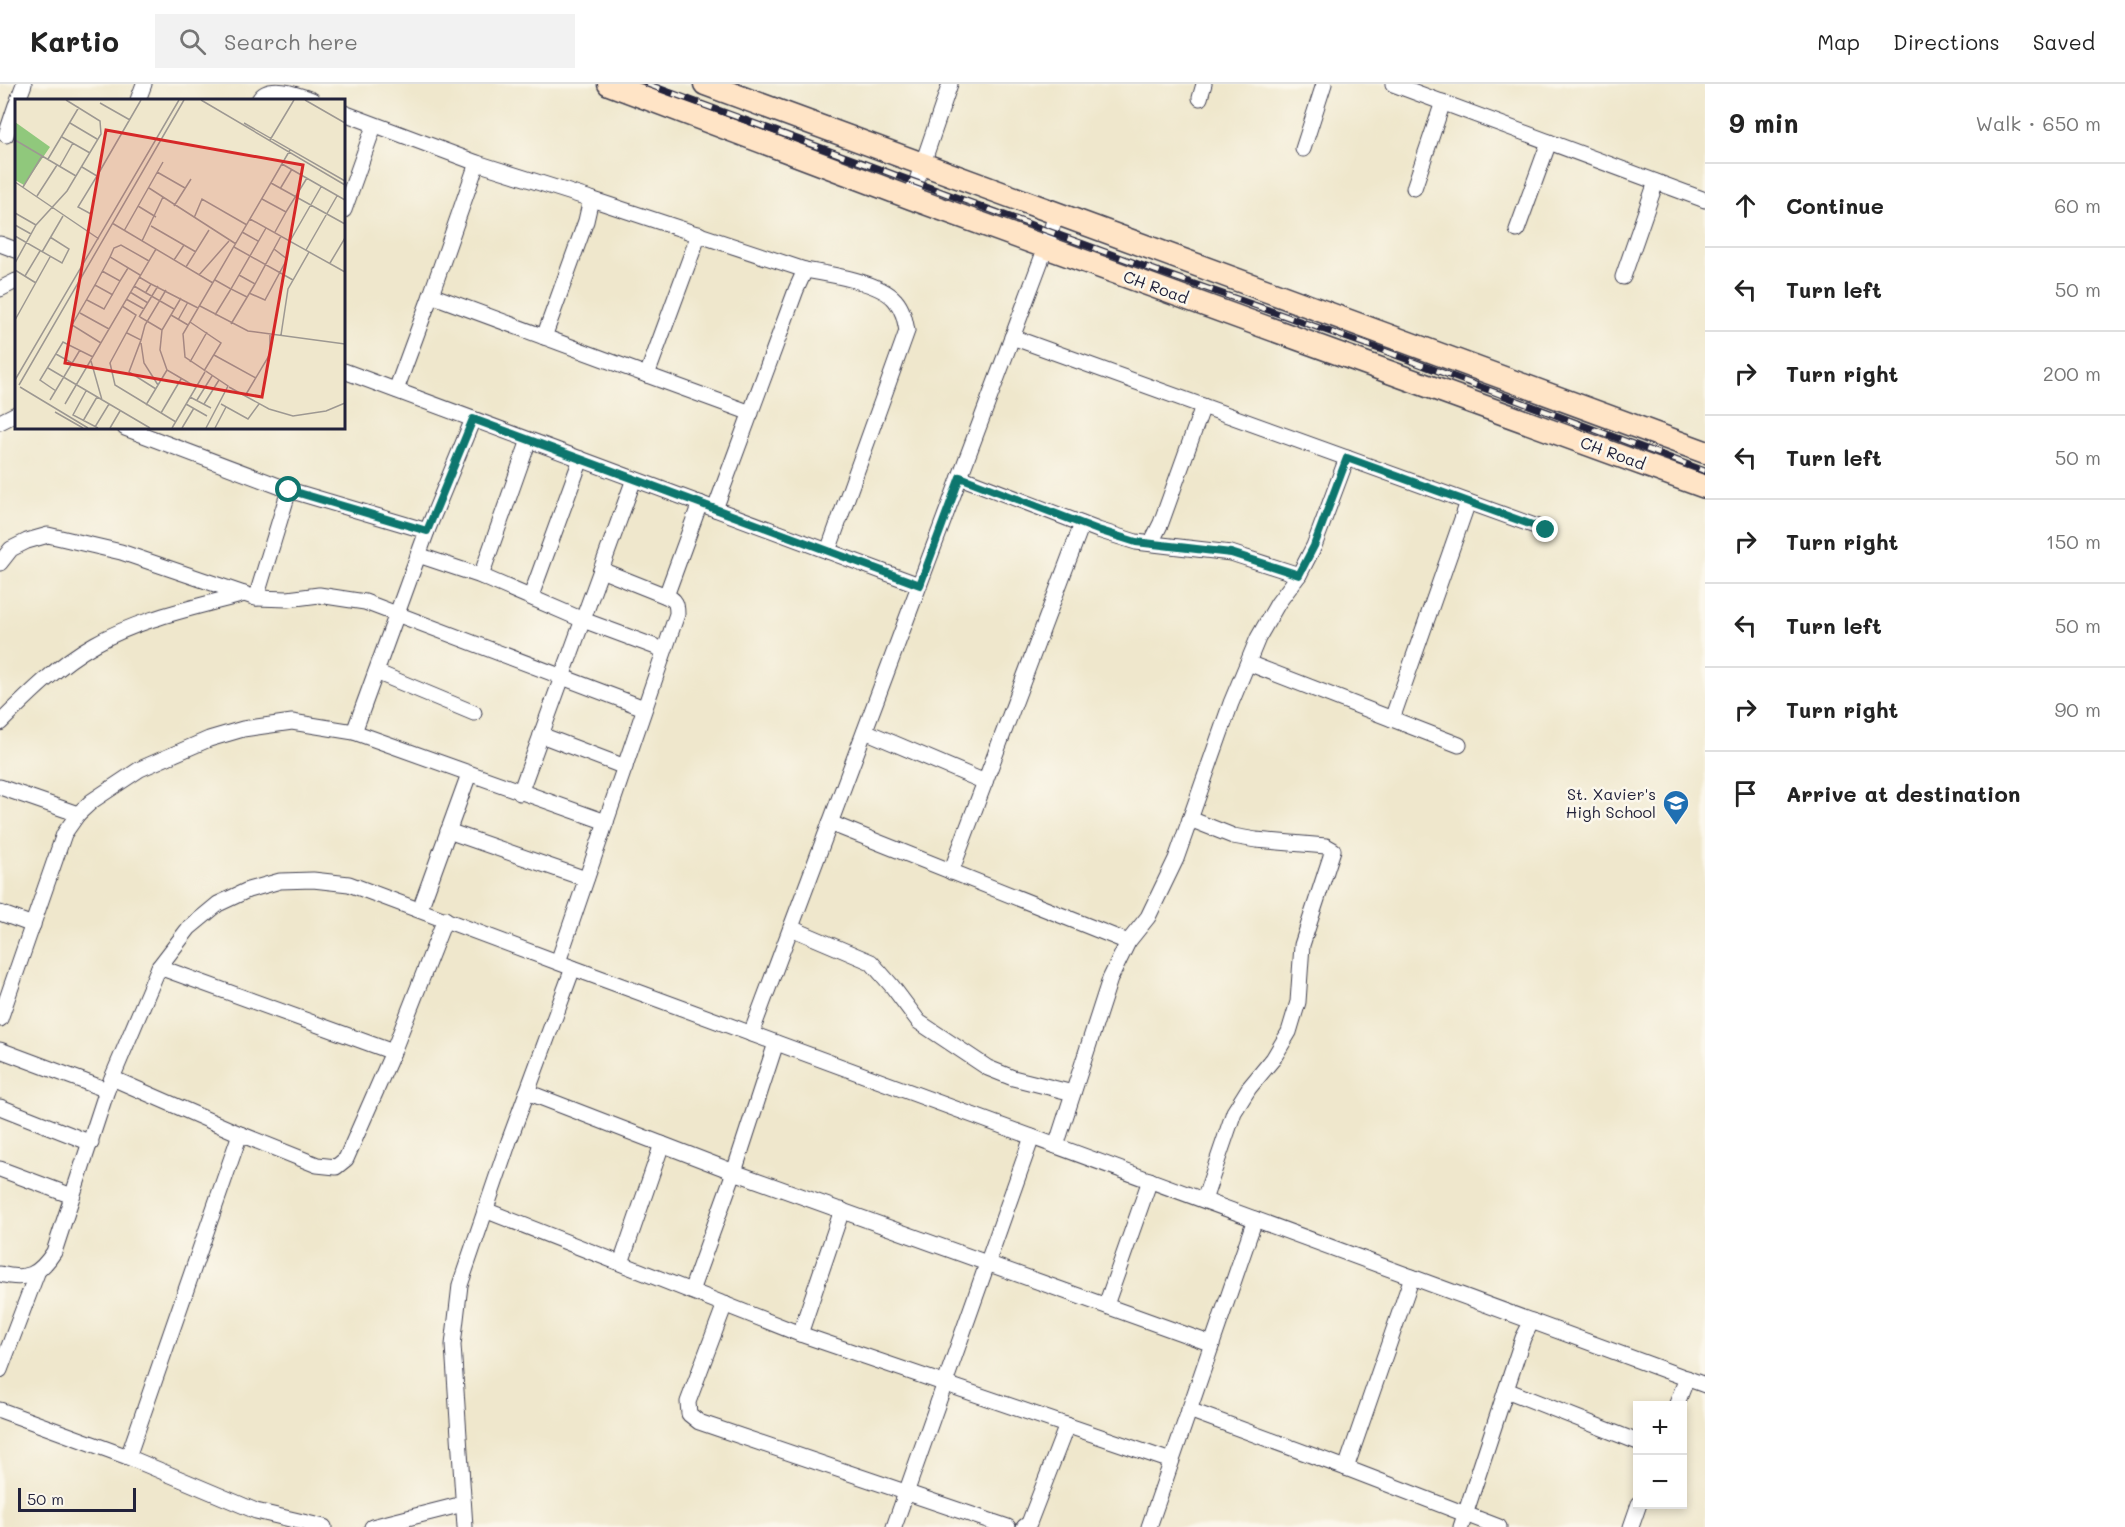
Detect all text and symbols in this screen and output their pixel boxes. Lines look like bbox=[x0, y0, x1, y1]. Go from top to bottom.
search box bbox=[155, 14, 575, 68]
text: Kartio bbox=[30, 23, 119, 59]
icon: search bbox=[176, 25, 209, 58]
text: Search here bbox=[224, 27, 358, 56]
text: Map bbox=[1817, 28, 1860, 55]
text: Directions bbox=[1893, 28, 2000, 55]
text: Saved bbox=[2033, 28, 2095, 55]
inset map bbox=[15, 99, 345, 429]
text: 9 min bbox=[1729, 106, 1798, 140]
text: Walk · 650 m bbox=[1975, 110, 2101, 136]
icon: ahead bbox=[1729, 189, 1762, 222]
text: Continue bbox=[1786, 191, 1884, 220]
text: 60 m bbox=[2054, 192, 2101, 218]
street label: CH Road bbox=[1121, 265, 1192, 308]
icon: left bbox=[1729, 273, 1762, 306]
text: Turn left bbox=[1786, 275, 1882, 304]
text: 50 m bbox=[2055, 276, 2101, 302]
icon: right bbox=[1729, 357, 1762, 390]
text: Turn right bbox=[1786, 359, 1898, 388]
text: 200 m bbox=[2043, 360, 2101, 386]
street label: CH Road bbox=[1578, 431, 1649, 474]
icon: left bbox=[1729, 441, 1762, 474]
text: Turn left bbox=[1786, 443, 1882, 472]
text: 50 m bbox=[2055, 444, 2101, 470]
route start bbox=[275, 476, 301, 502]
route end bbox=[1532, 516, 1558, 542]
icon: right bbox=[1729, 525, 1762, 558]
text: Turn right bbox=[1786, 527, 1898, 556]
text: 150 m bbox=[2046, 528, 2101, 554]
icon: left bbox=[1729, 609, 1762, 642]
text: Turn left bbox=[1786, 611, 1882, 640]
text: 50 m bbox=[2055, 612, 2101, 638]
icon: right bbox=[1729, 693, 1762, 726]
text: Turn right bbox=[1786, 695, 1898, 724]
text: 90 m bbox=[2055, 696, 2101, 722]
icon: arrive bbox=[1729, 777, 1762, 810]
text: Arrive at destination bbox=[1786, 779, 2021, 808]
place label: St. Xavier's High School bbox=[1566, 783, 1656, 822]
school or university icon: St. Xavier's High School bbox=[1661, 788, 1691, 826]
map controls bbox=[1633, 1401, 1687, 1509]
button: + bbox=[1633, 1401, 1687, 1455]
button: − bbox=[1633, 1455, 1687, 1509]
scale bar bbox=[18, 1485, 136, 1512]
text: 50 m bbox=[27, 1488, 64, 1509]

